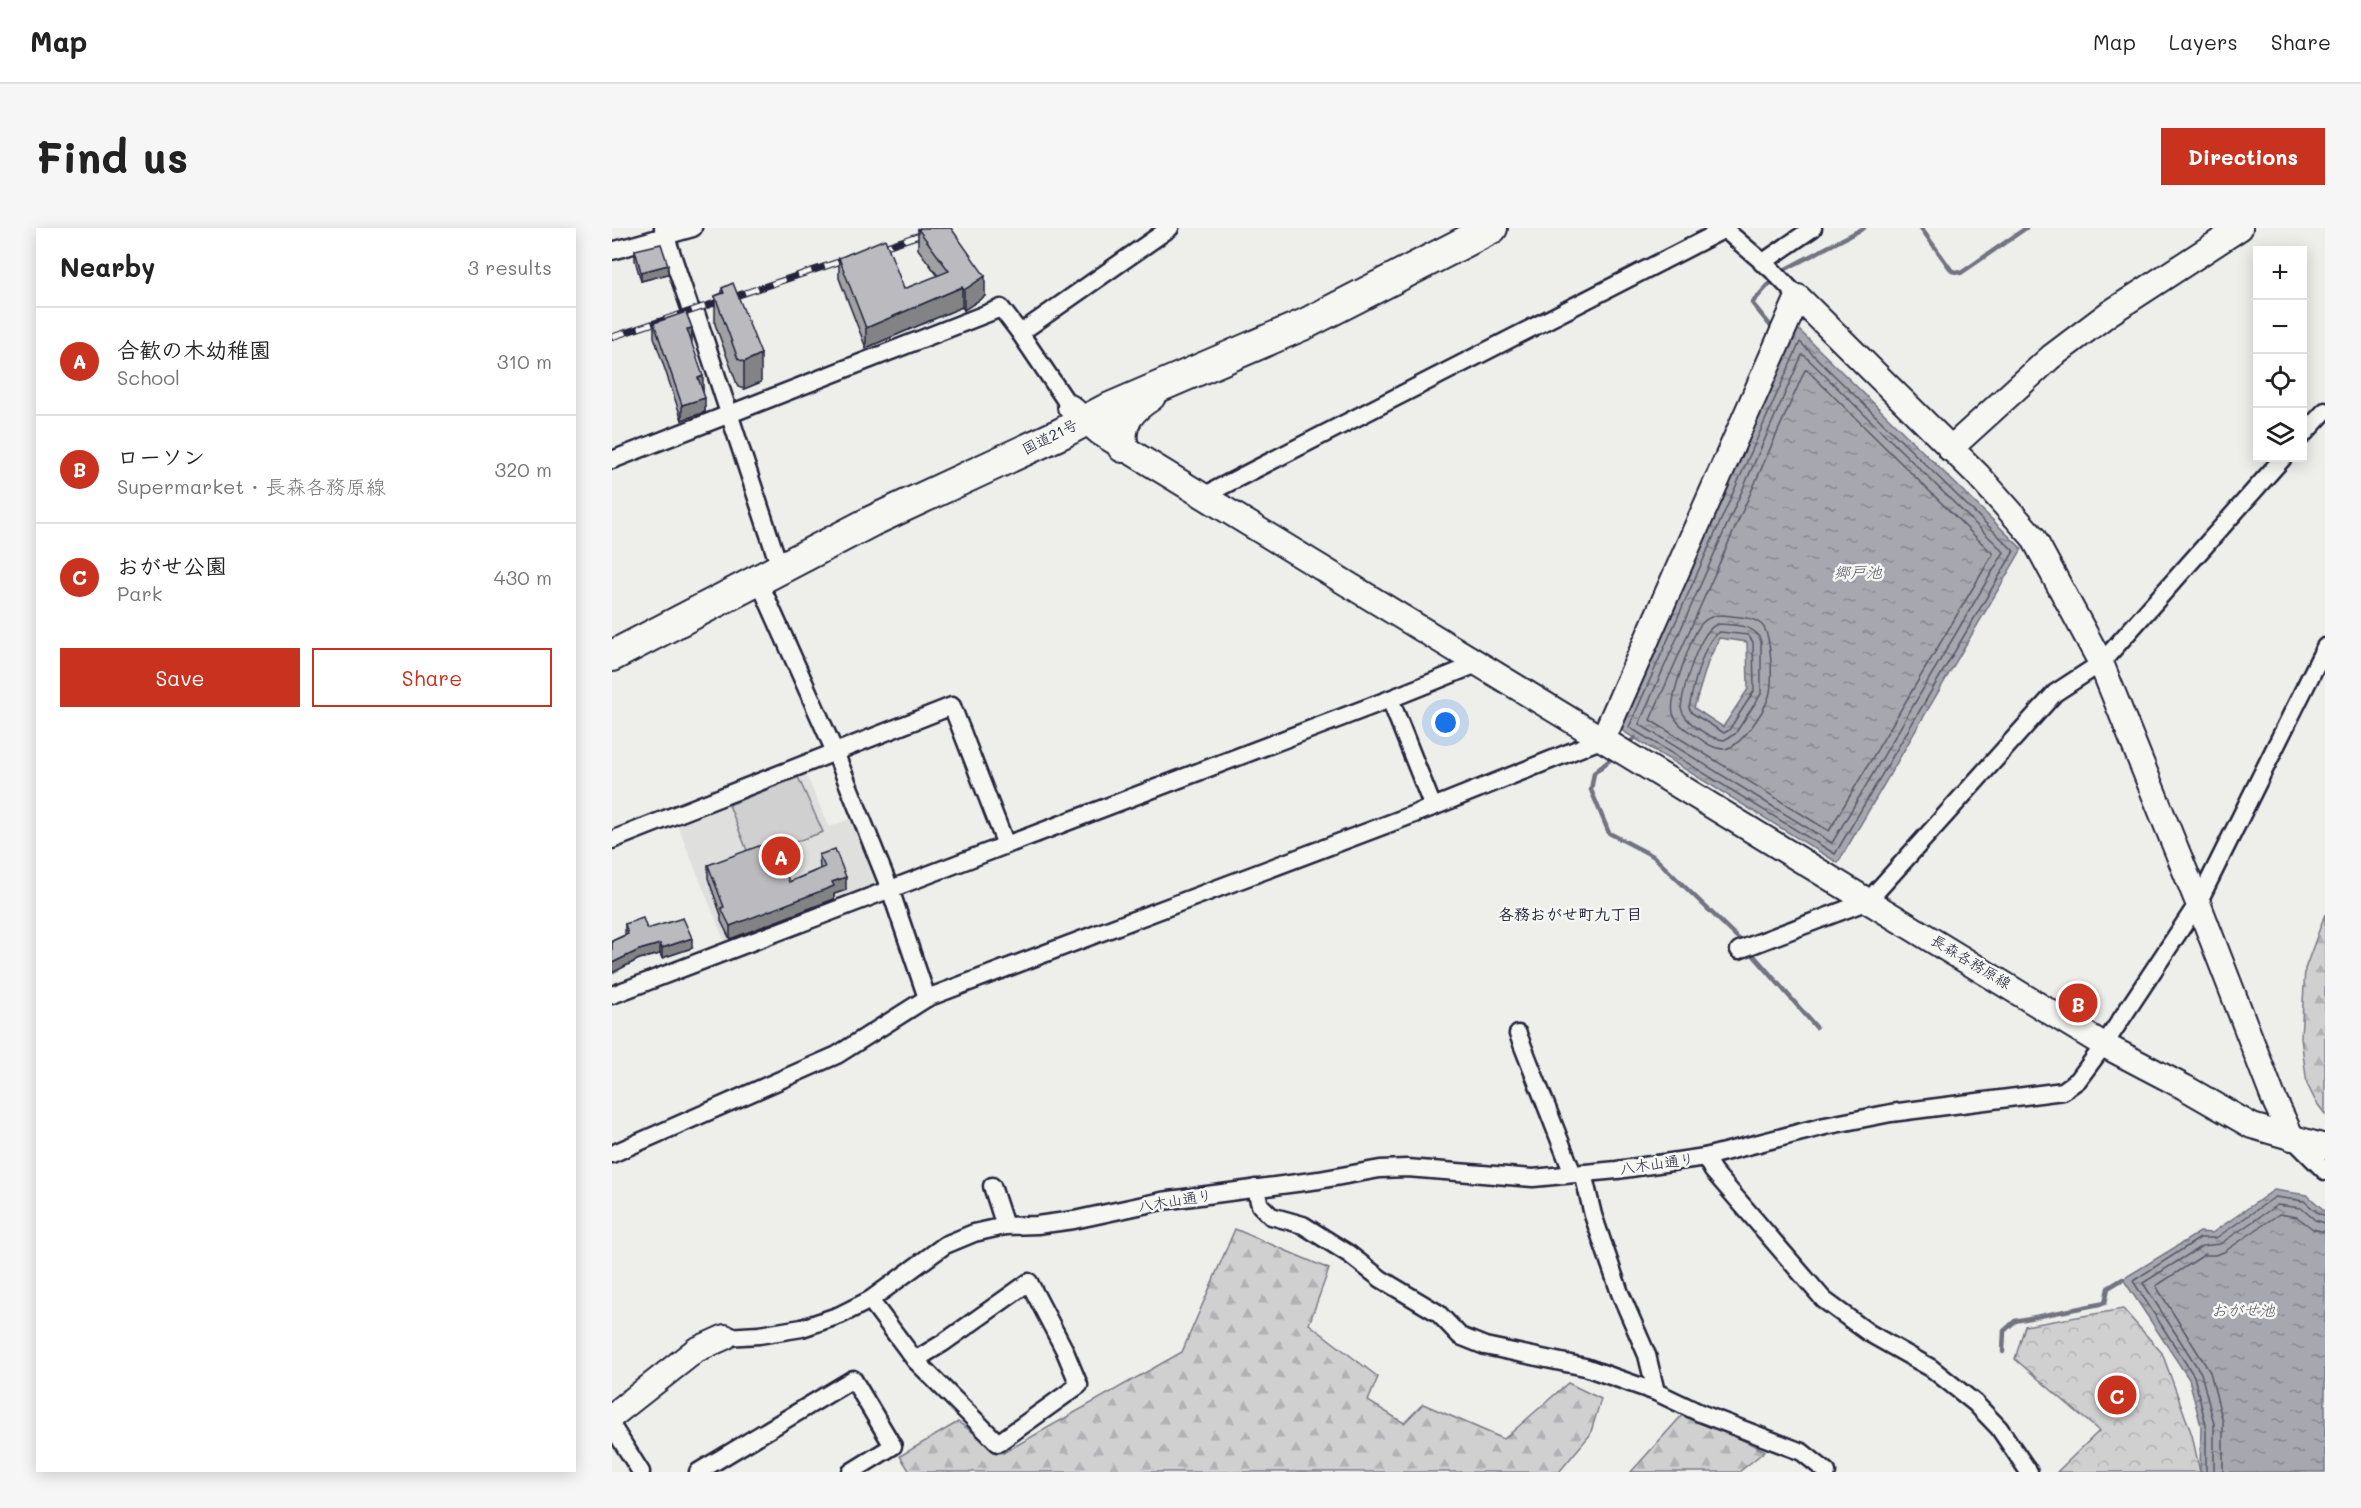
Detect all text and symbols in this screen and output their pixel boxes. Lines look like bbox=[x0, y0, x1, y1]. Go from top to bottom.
text: Map bbox=[30, 23, 87, 59]
text: Map bbox=[2093, 28, 2136, 55]
text: Layers bbox=[2169, 28, 2238, 55]
text: Share bbox=[2271, 28, 2331, 55]
button: Directions bbox=[2161, 128, 2325, 185]
text: Find us bbox=[36, 129, 188, 184]
map controls bbox=[2253, 246, 2307, 462]
button: + bbox=[2253, 246, 2307, 300]
text: Nearby bbox=[60, 250, 155, 284]
text: 3 results bbox=[467, 254, 552, 280]
button: − bbox=[2253, 300, 2307, 354]
text: 合歓の木幼稚園 bbox=[117, 335, 271, 364]
text: A bbox=[73, 348, 86, 374]
text: 310 m bbox=[497, 348, 552, 374]
button: locate bbox=[2253, 354, 2307, 408]
text: School bbox=[117, 364, 180, 390]
button: layers bbox=[2253, 408, 2307, 462]
street label: 国道21号 bbox=[1018, 414, 1081, 459]
text: ローソン bbox=[117, 442, 205, 471]
text: B bbox=[73, 456, 86, 482]
text: 320 m bbox=[494, 456, 552, 482]
text: Supermarket · 長森各務原線 bbox=[117, 473, 386, 499]
text: おがせ公園 bbox=[117, 551, 227, 580]
water label: 郷戸池 bbox=[1834, 561, 1883, 582]
text: C bbox=[72, 564, 87, 590]
text: 430 m bbox=[494, 564, 552, 590]
text: Park bbox=[117, 580, 162, 606]
button: Save bbox=[60, 648, 300, 707]
button: Share bbox=[312, 648, 552, 707]
your location bbox=[1431, 708, 1460, 737]
pin: A bbox=[762, 834, 800, 878]
district label: 各務おがせ町九丁目 bbox=[1498, 903, 1642, 924]
street label: 長森各務原線 bbox=[1928, 929, 2015, 993]
pin: B bbox=[2058, 980, 2098, 1026]
street label: 八木山通り bbox=[1618, 1148, 1695, 1178]
street label: 八木山通り bbox=[1136, 1184, 1213, 1216]
water label: おがせ池 bbox=[2211, 1299, 2276, 1320]
pin: C bbox=[2098, 1372, 2136, 1418]

